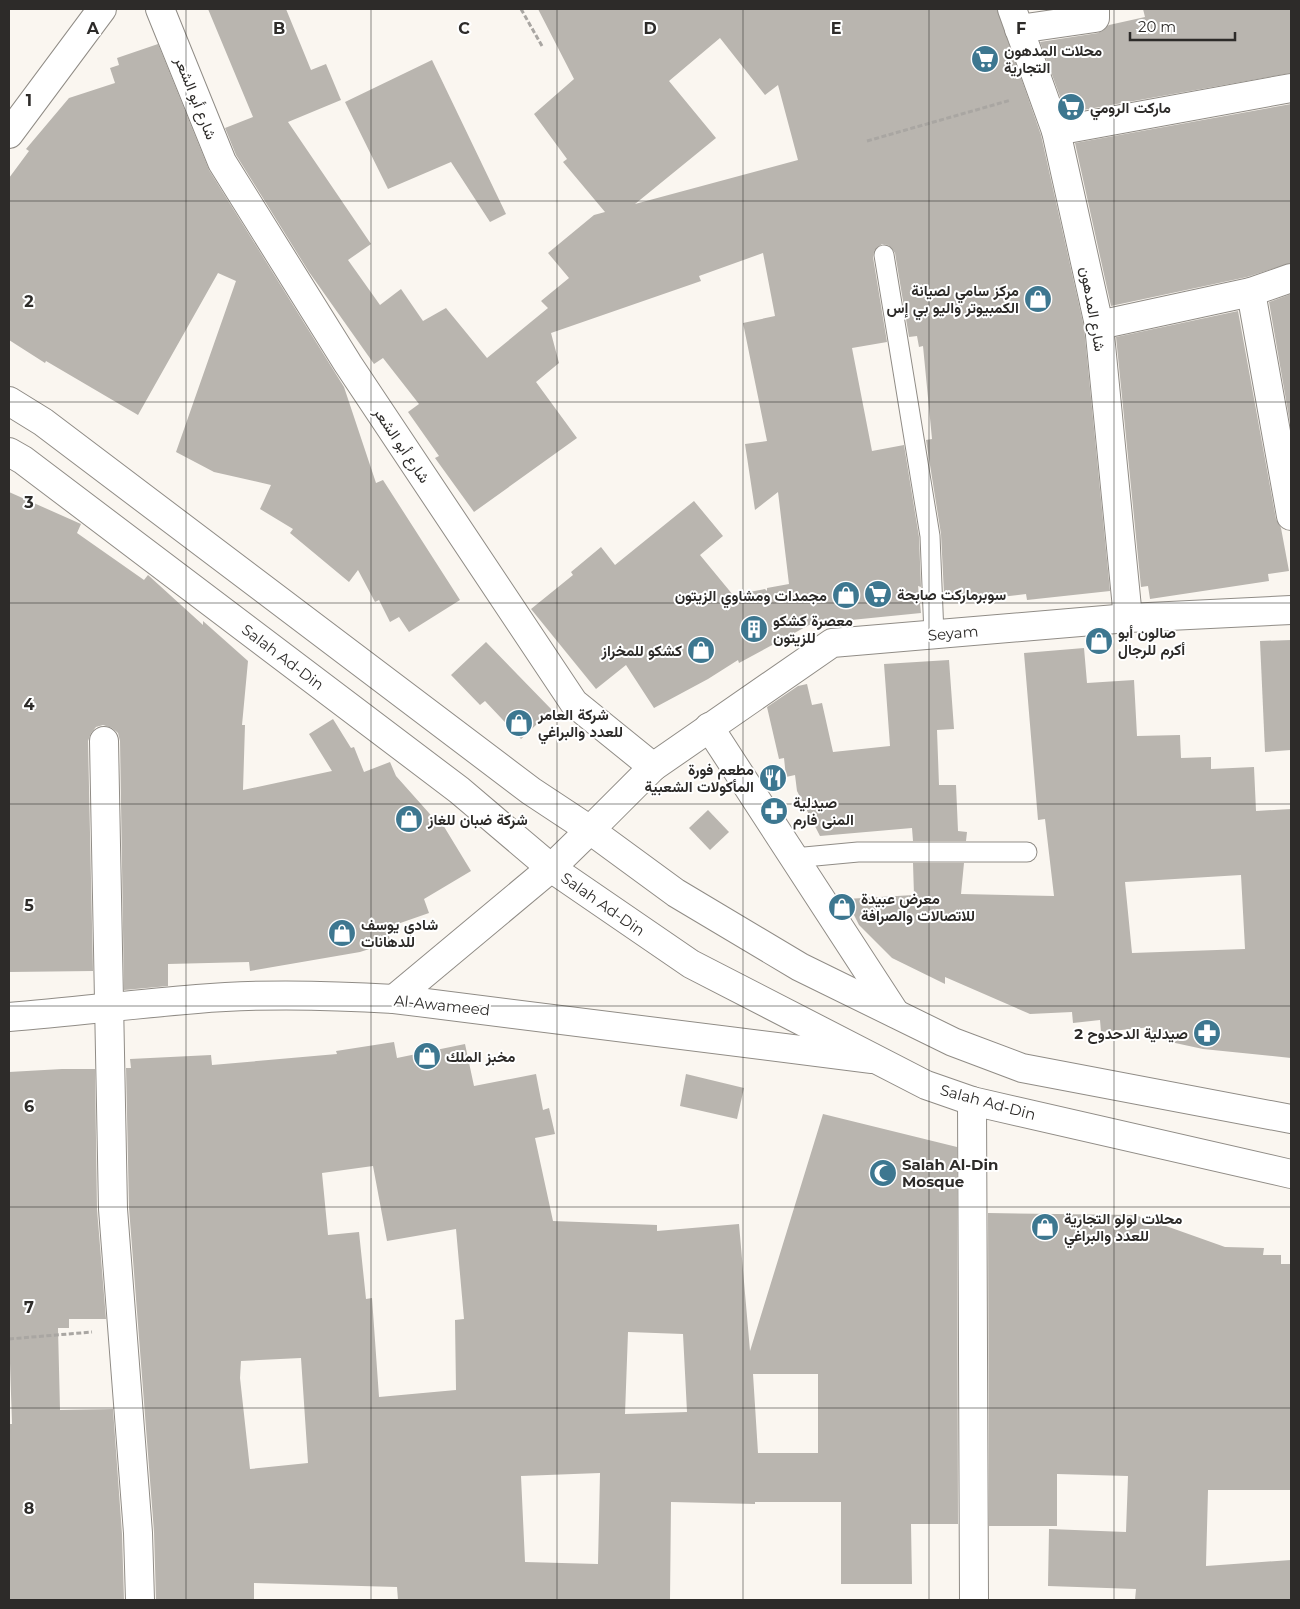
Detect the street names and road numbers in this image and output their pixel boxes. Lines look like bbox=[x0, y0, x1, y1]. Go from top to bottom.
street label: شارع أبو الشعر bbox=[169, 53, 221, 143]
street label: شارع المدهون bbox=[1074, 265, 1110, 353]
street label: شارع أبو الشعر bbox=[367, 403, 434, 488]
street label: Salah Ad-Din bbox=[238, 620, 328, 694]
street label: Seyam bbox=[927, 621, 979, 645]
street label: Salah Ad-Din bbox=[557, 868, 649, 940]
street label: Al-Awameed bbox=[393, 991, 491, 1019]
street label: Salah Ad-Din bbox=[938, 1080, 1038, 1124]

